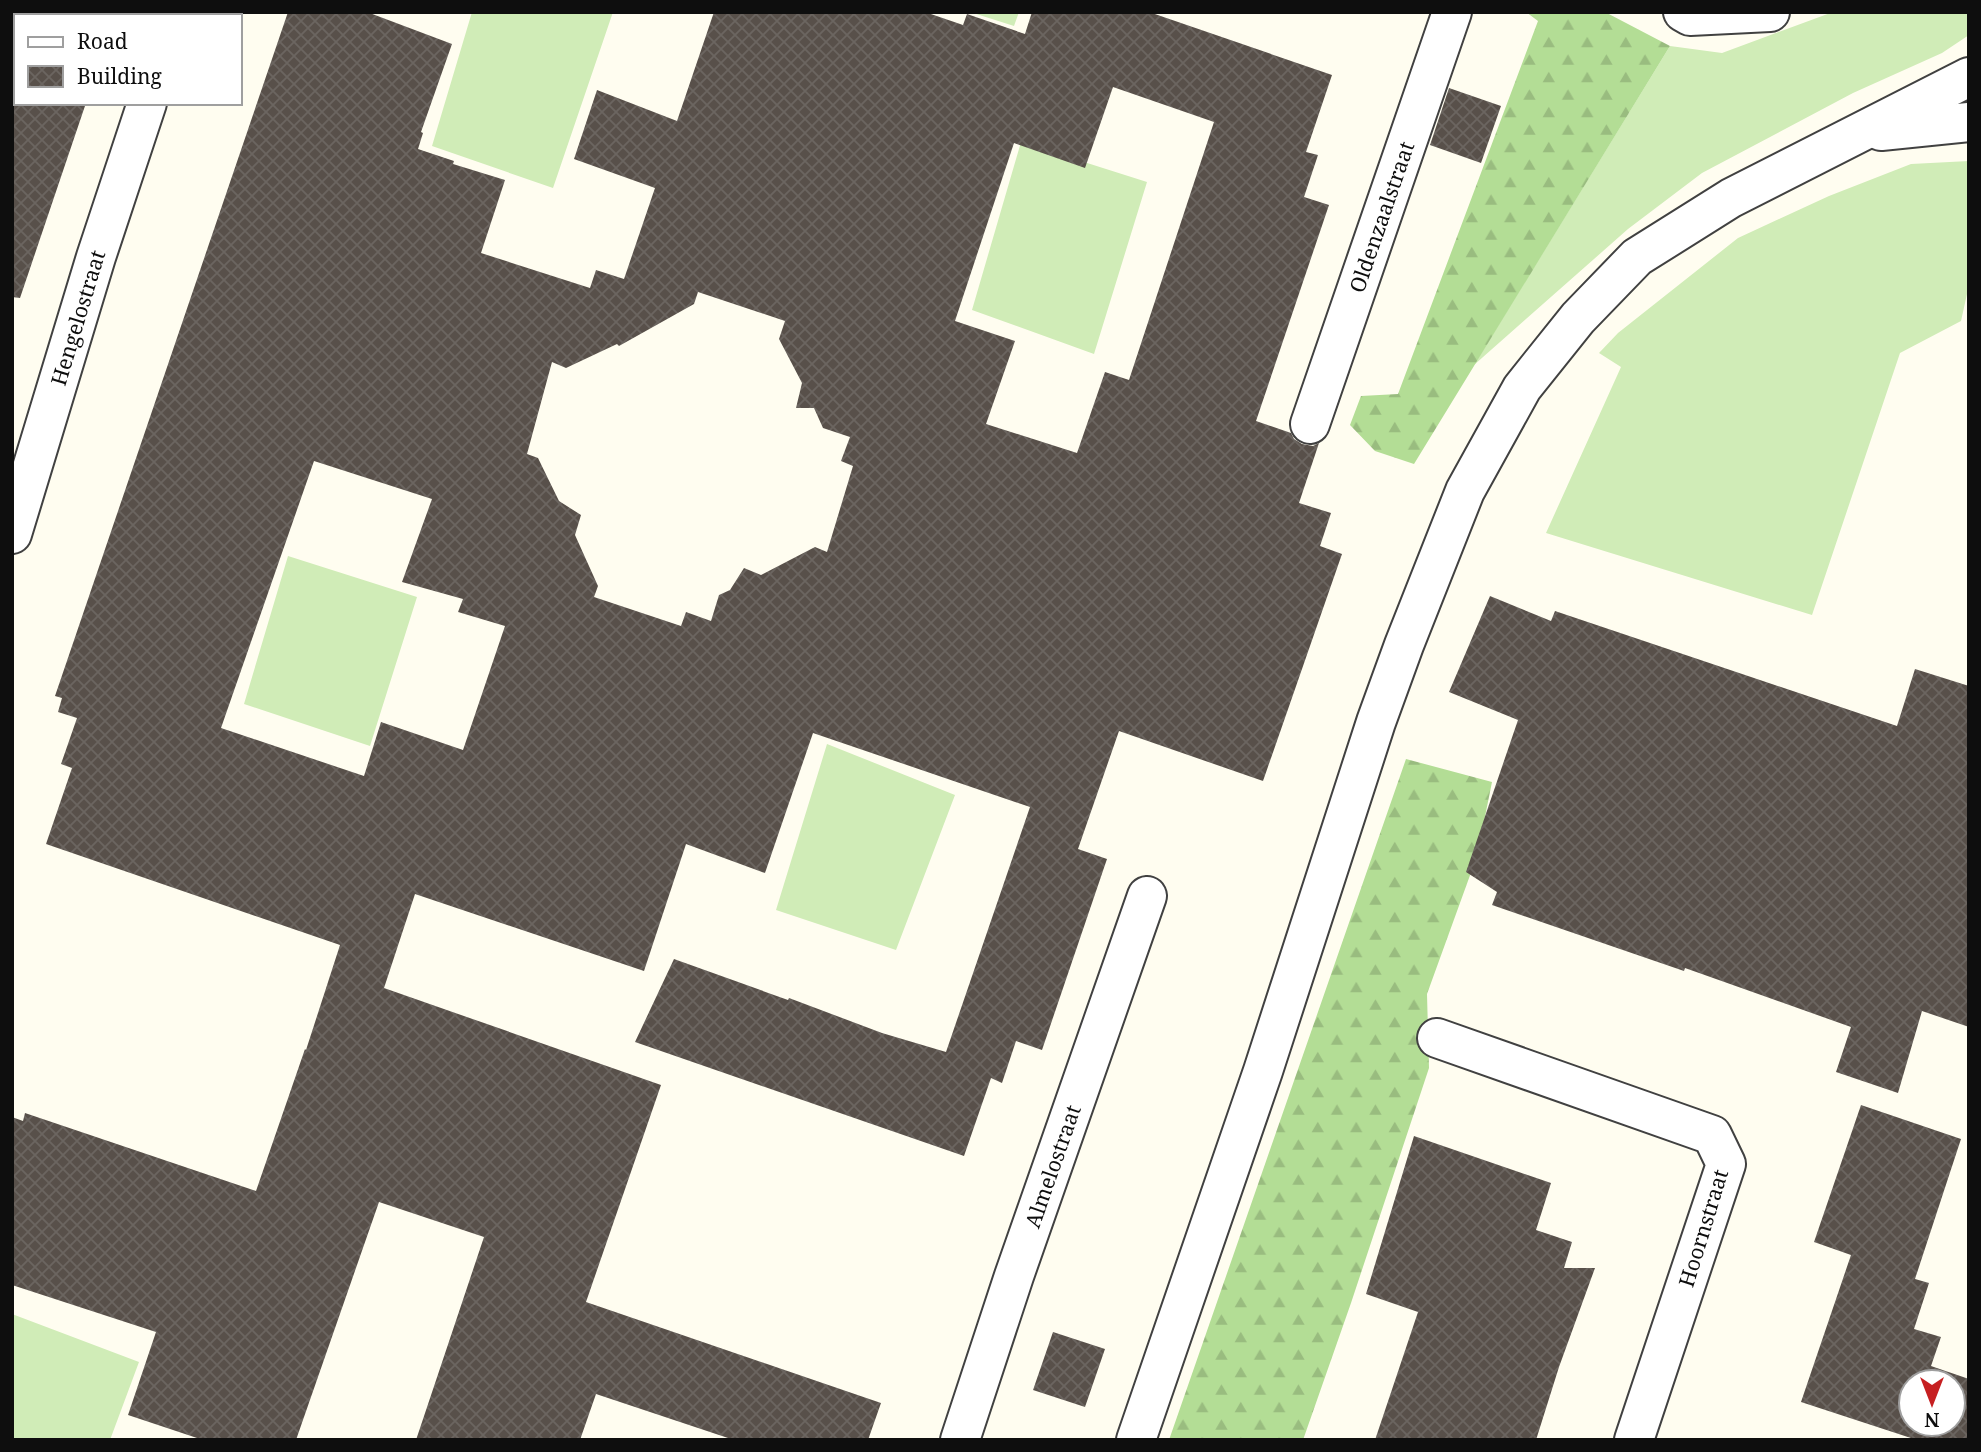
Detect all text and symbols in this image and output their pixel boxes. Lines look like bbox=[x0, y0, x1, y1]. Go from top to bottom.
legend bbox=[14, 14, 242, 105]
text: Road bbox=[77, 27, 128, 55]
text: Building bbox=[77, 62, 162, 90]
street label: Oldenzaalstraat bbox=[1342, 138, 1420, 296]
street label: Hengelostraat bbox=[44, 246, 111, 389]
street label: Almelostraat bbox=[1018, 1101, 1087, 1231]
street label: Hoornstraat bbox=[1672, 1166, 1734, 1290]
north arrow bbox=[1897, 1368, 1967, 1438]
text: N bbox=[1924, 1407, 1939, 1433]

